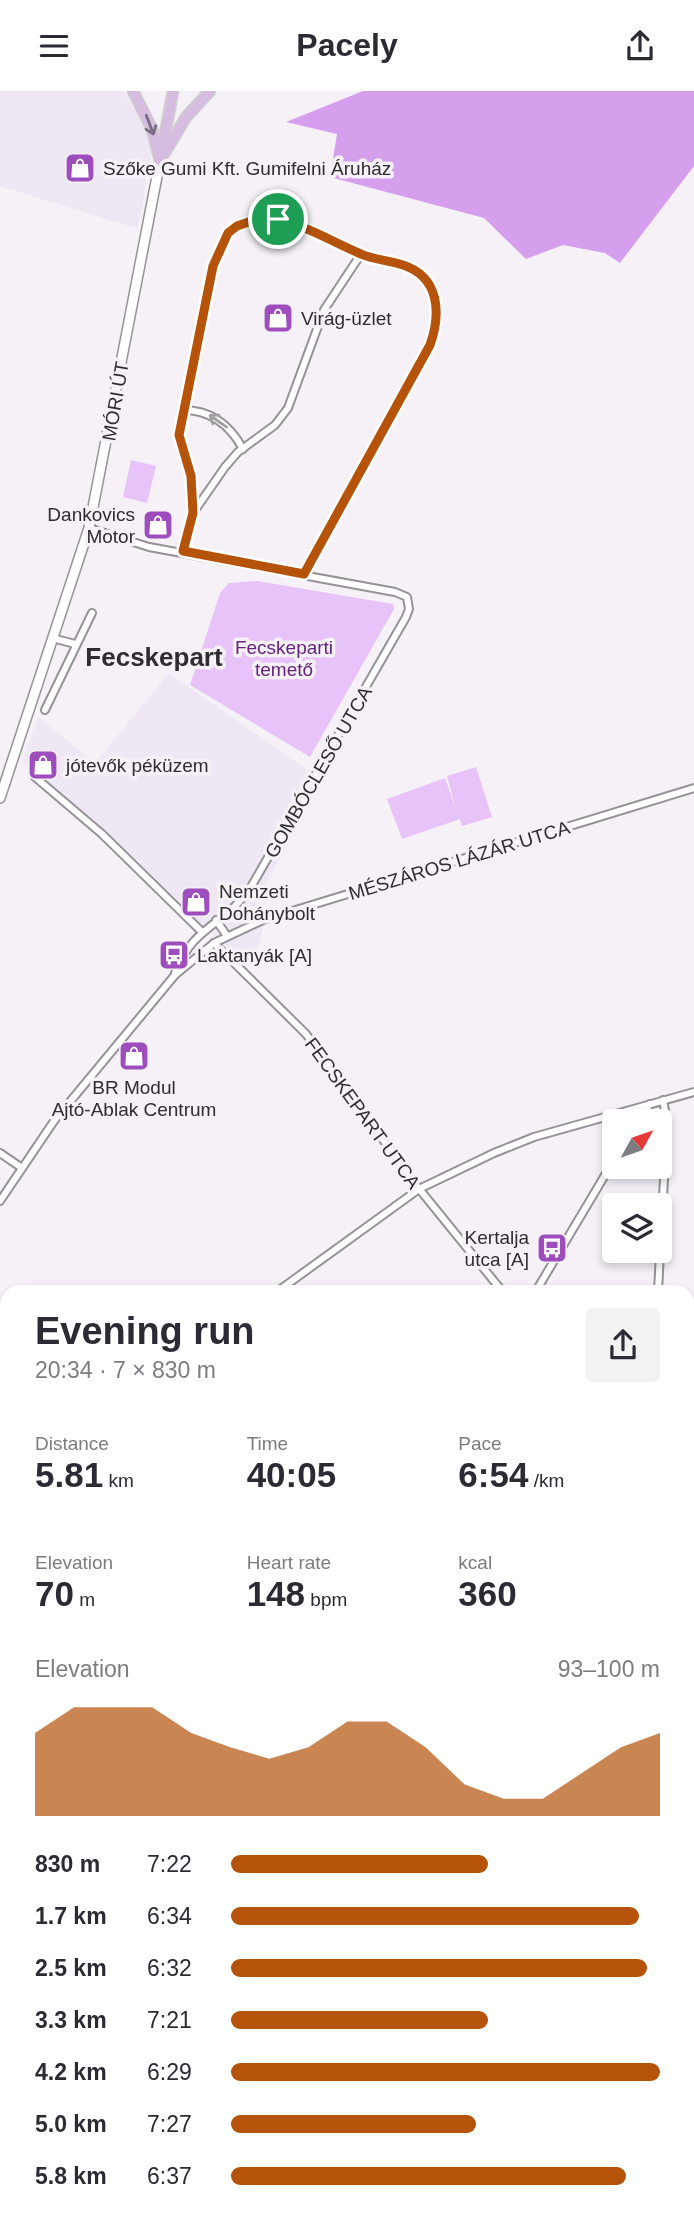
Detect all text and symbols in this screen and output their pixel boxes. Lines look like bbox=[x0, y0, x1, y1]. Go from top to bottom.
icon: menu bbox=[35, 27, 73, 65]
text: Pacely bbox=[296, 27, 398, 63]
icon: share bbox=[621, 27, 659, 65]
one-way arrow bbox=[144, 113, 157, 135]
shop icon: Szőke Gumi Kft. Gumifelni Áruház bbox=[63, 151, 97, 185]
place label: Szőke Gumi Kft. Gumifelni Áruház bbox=[103, 158, 391, 179]
pin bbox=[248, 189, 308, 249]
icon: arrive bbox=[259, 200, 297, 238]
shop icon: Virág-üzlet bbox=[261, 301, 295, 335]
place label: Virág-üzlet bbox=[301, 308, 392, 329]
street label: MÓRI ÚT bbox=[98, 359, 133, 442]
one-way arrow bbox=[209, 414, 228, 428]
place label: Dankovics Motor bbox=[47, 504, 136, 547]
shop icon: Dankovics Motor bbox=[141, 508, 175, 542]
park label: Fecskeparti temető bbox=[235, 637, 333, 680]
district label: Fecskepart bbox=[85, 642, 223, 672]
street label: GOMBÓCLESŐ UTCA bbox=[261, 683, 376, 862]
shop icon: jótevők péküzem bbox=[26, 748, 60, 782]
place label: jótevők péküzem bbox=[65, 755, 209, 776]
street label: MÉSZÁROS LÁZÁR UTCA bbox=[346, 817, 573, 904]
place label: Nemzeti Dohánybolt bbox=[219, 881, 316, 924]
shop icon: Nemzeti Dohánybolt bbox=[179, 885, 213, 919]
bus stop icon: Laktanyák [A] bbox=[157, 938, 191, 972]
place label: Laktanyák [A] bbox=[197, 945, 312, 966]
street label: FECSKEPART UTCA bbox=[301, 1034, 425, 1193]
shop icon: BR Modul Ajtó-Ablak Centrum bbox=[117, 1039, 151, 1073]
place label: BR Modul Ajtó-Ablak Centrum bbox=[52, 1077, 216, 1120]
north arrow bbox=[602, 1109, 672, 1179]
map controls bbox=[602, 1109, 672, 1263]
button: layers bbox=[602, 1193, 672, 1263]
place label: Kertalja utca [A] bbox=[465, 1227, 529, 1270]
bus stop icon: Kertalja utca [A] bbox=[535, 1231, 569, 1265]
button: share bbox=[586, 1308, 660, 1382]
text: Evening run bbox=[35, 1310, 255, 1352]
text: 20:34 · 7 × 830 m bbox=[35, 1357, 216, 1383]
text: Distance bbox=[35, 1433, 109, 1454]
text: Time bbox=[247, 1433, 288, 1454]
text: Pace bbox=[458, 1433, 502, 1454]
text: 5.81 bbox=[35, 1455, 103, 1494]
text: 40:05 bbox=[247, 1455, 336, 1494]
text: 6:54 bbox=[458, 1455, 528, 1494]
text: km bbox=[103, 1470, 134, 1491]
text: /km bbox=[528, 1470, 564, 1491]
text: Elevation bbox=[35, 1552, 113, 1573]
text: Heart rate bbox=[247, 1552, 331, 1573]
text: kcal bbox=[458, 1552, 492, 1573]
text: 70 bbox=[35, 1574, 74, 1613]
text: 148 bbox=[247, 1574, 305, 1613]
text: 360 bbox=[458, 1574, 517, 1613]
text: m bbox=[74, 1589, 95, 1610]
text: bpm bbox=[305, 1589, 347, 1610]
text: Elevation bbox=[35, 1656, 130, 1682]
text: 93–100 m bbox=[558, 1656, 660, 1682]
text: 830 m bbox=[35, 1851, 100, 1877]
text: 7:22 bbox=[147, 1851, 192, 1877]
text: 1.7 km bbox=[35, 1903, 107, 1929]
text: 6:34 bbox=[147, 1903, 192, 1929]
text: 2.5 km bbox=[35, 1955, 107, 1981]
text: 6:32 bbox=[147, 1955, 192, 1981]
text: 3.3 km bbox=[35, 2007, 107, 2033]
text: 7:21 bbox=[147, 2007, 192, 2033]
text: 4.2 km bbox=[35, 2059, 107, 2085]
text: 6:29 bbox=[147, 2059, 192, 2085]
text: 5.0 km bbox=[35, 2111, 107, 2137]
text: 7:27 bbox=[147, 2111, 192, 2137]
text: 5.8 km bbox=[35, 2163, 107, 2189]
text: 6:37 bbox=[147, 2163, 192, 2189]

